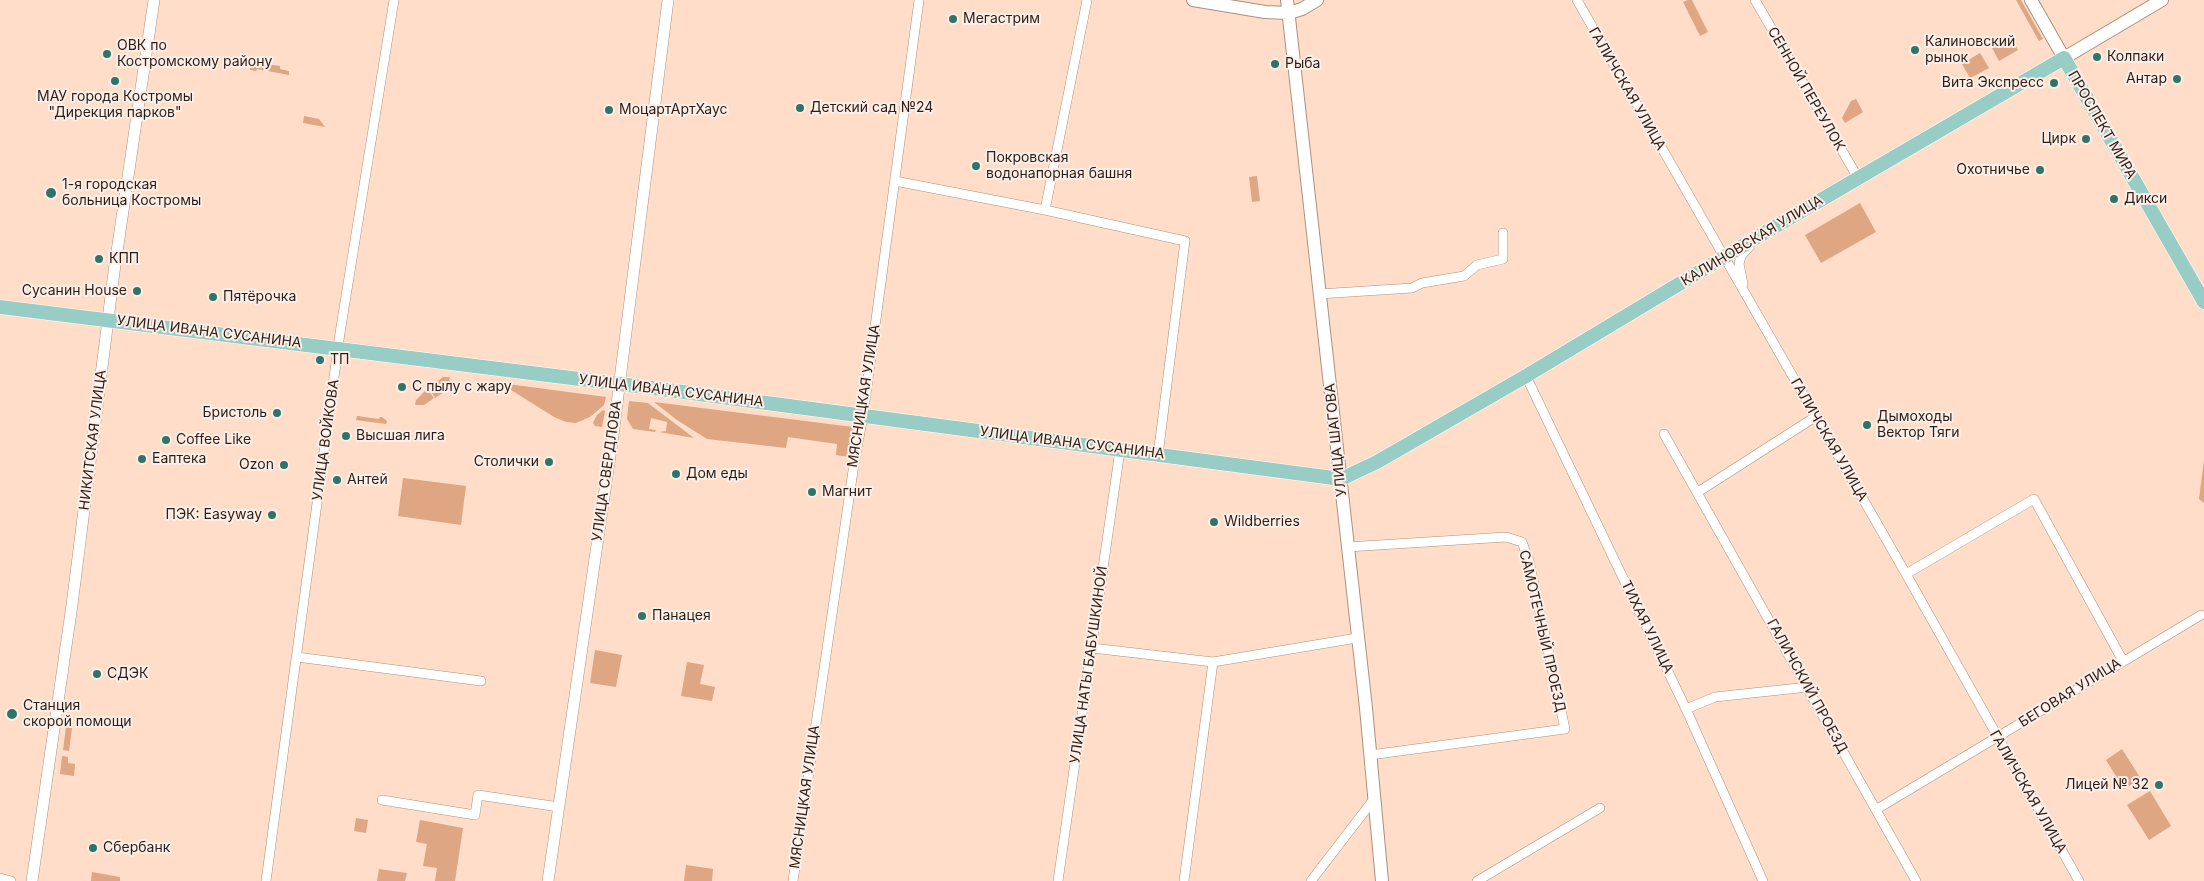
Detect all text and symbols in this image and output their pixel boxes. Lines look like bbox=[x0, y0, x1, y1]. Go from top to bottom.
place label: Мегастрим bbox=[963, 11, 1040, 27]
marker: Мегастрим bbox=[947, 13, 959, 25]
street label: СЕННОЙ ПЕРЕУЛОК bbox=[1764, 24, 1848, 154]
street label: ГАЛИЧСКАЯ УЛИЦА bbox=[1585, 25, 1669, 153]
place label: Калиновский рынок bbox=[1925, 34, 2015, 66]
place label: ОВК по Костромскому району bbox=[117, 38, 272, 70]
marker: Калиновский рынок bbox=[1909, 44, 1921, 56]
marker: ОВК по Костромскому району bbox=[101, 48, 113, 60]
place label: Колпаки bbox=[2107, 49, 2164, 65]
marker: Колпаки bbox=[2091, 51, 2103, 63]
place label: Рыба bbox=[1285, 56, 1320, 72]
marker: Рыба bbox=[1269, 58, 1281, 70]
street label: ПРОСПЕКТ МИРА bbox=[2064, 68, 2140, 182]
place label: Антар bbox=[2126, 71, 2167, 87]
marker: Антар bbox=[2171, 73, 2183, 85]
marker: МАУ города Костромы "Дирекция парков" bbox=[109, 75, 121, 87]
place label: Вита Экспресс bbox=[1942, 75, 2044, 91]
marker: Вита Экспресс bbox=[2048, 77, 2060, 89]
place label: МАУ города Костромы "Дирекция парков" bbox=[37, 89, 193, 121]
place label: Детский сад №24 bbox=[810, 100, 933, 116]
place label: МоцартАртХаус bbox=[619, 102, 728, 118]
marker: Детский сад №24 bbox=[794, 102, 806, 114]
marker: МоцартАртХаус bbox=[603, 104, 615, 116]
place label: Цирк bbox=[2041, 131, 2076, 147]
marker: Цирк bbox=[2080, 133, 2092, 145]
place label: Покровская водонапорная башня bbox=[986, 150, 1132, 182]
marker: Покровская водонапорная башня bbox=[970, 160, 982, 172]
place label: Охотничье bbox=[1956, 162, 2030, 178]
marker: Охотничье bbox=[2034, 164, 2046, 176]
place label: 1-я городская больница Костромы bbox=[62, 177, 201, 210]
marker: 1-я городская больница Костромы bbox=[44, 186, 58, 200]
place label: Дикси bbox=[2124, 191, 2167, 207]
street label: КАЛИНОВСКАЯ УЛИЦА bbox=[1678, 192, 1826, 290]
marker: Дикси bbox=[2108, 193, 2120, 205]
place label: КПП bbox=[109, 251, 139, 267]
marker: КПП bbox=[93, 253, 105, 265]
place label: Сусанин House bbox=[22, 283, 127, 299]
marker: Сусанин House bbox=[131, 285, 143, 297]
place label: Пятёрочка bbox=[223, 289, 296, 305]
marker: Пятёрочка bbox=[207, 291, 219, 303]
street label: УЛИЦА ИВАНА СУСАНИНА bbox=[116, 312, 302, 352]
street label: МЯСНИЦКАЯ УЛИЦА bbox=[844, 323, 884, 469]
place label: ТП bbox=[330, 352, 349, 368]
marker: ТП bbox=[314, 354, 326, 366]
street label: НИКИТСКАЯ УЛИЦА bbox=[76, 369, 110, 511]
street label: УЛИЦА ИВАНА СУСАНИНА bbox=[578, 371, 764, 411]
street label: ГАЛИЧСКАЯ УЛИЦА bbox=[1787, 376, 1871, 504]
street label: УЛИЦА ВОЙКОВА bbox=[309, 378, 343, 502]
place label: С пылу с жару bbox=[412, 379, 512, 395]
marker: С пылу с жару bbox=[396, 381, 408, 393]
street label: УЛИЦА ШАГОВА bbox=[1322, 383, 1350, 497]
street label: УЛИЦА СВЕРДЛОВА bbox=[589, 399, 625, 543]
place label: Бристоль bbox=[203, 405, 267, 421]
marker: Бристоль bbox=[271, 407, 283, 419]
place label: Дымоходы Вектор Тяги bbox=[1877, 409, 1959, 442]
marker: Дымоходы Вектор Тяги bbox=[1861, 419, 1873, 431]
street label: УЛИЦА ИВАНА СУСАНИНА bbox=[979, 423, 1165, 463]
place label: Высшая лига bbox=[356, 428, 445, 444]
marker: Высшая лига bbox=[340, 430, 352, 442]
place label: Coffee Like bbox=[176, 432, 251, 448]
marker: Coffee Like bbox=[160, 434, 172, 446]
place label: Еаптека bbox=[152, 451, 206, 467]
marker: Еаптека bbox=[136, 453, 148, 465]
place label: Столички bbox=[474, 454, 539, 470]
marker: Столички bbox=[543, 456, 555, 468]
place label: Ozon bbox=[239, 457, 274, 473]
marker: Ozon bbox=[278, 459, 290, 471]
place label: Дом еды bbox=[686, 466, 748, 482]
marker: Дом еды bbox=[670, 468, 682, 480]
place label: Антей bbox=[347, 472, 388, 488]
marker: Антей bbox=[331, 474, 343, 486]
place label: Магнит bbox=[822, 484, 872, 500]
marker: Магнит bbox=[806, 486, 818, 498]
place label: ПЭК: Easyway bbox=[165, 507, 262, 523]
marker: ПЭК: Easyway bbox=[266, 509, 278, 521]
place label: Wildberries bbox=[1224, 514, 1300, 530]
marker: Wildberries bbox=[1208, 516, 1220, 528]
street label: САМОТЕЧНЫЙ ПРОЕЗД bbox=[1515, 548, 1569, 714]
street label: УЛИЦА НАТЫ БАБУШКИНОЙ bbox=[1067, 565, 1111, 765]
street label: ТИХАЯ УЛИЦА bbox=[1617, 578, 1677, 676]
place label: Панацея bbox=[652, 608, 711, 624]
marker: Панацея bbox=[636, 610, 648, 622]
street label: ГАЛИЧСКИЙ ПРОЕЗД bbox=[1763, 616, 1851, 756]
street label: БЕГОВАЯ УЛИЦА bbox=[2016, 655, 2124, 731]
place label: СДЭК bbox=[107, 666, 148, 682]
marker: СДЭК bbox=[91, 668, 103, 680]
place label: Станция скорой помощи bbox=[23, 698, 132, 730]
marker: Станция скорой помощи bbox=[5, 707, 19, 721]
street label: МЯСНИЦКАЯ УЛИЦА bbox=[787, 724, 823, 870]
street label: ГАЛИЧСКАЯ УЛИЦА bbox=[1986, 728, 2070, 856]
place label: Лицей № 32 bbox=[2065, 777, 2149, 793]
marker: Лицей № 32 bbox=[2153, 779, 2165, 791]
place label: Сбербанк bbox=[103, 840, 170, 856]
marker: Сбербанк bbox=[87, 842, 99, 854]

